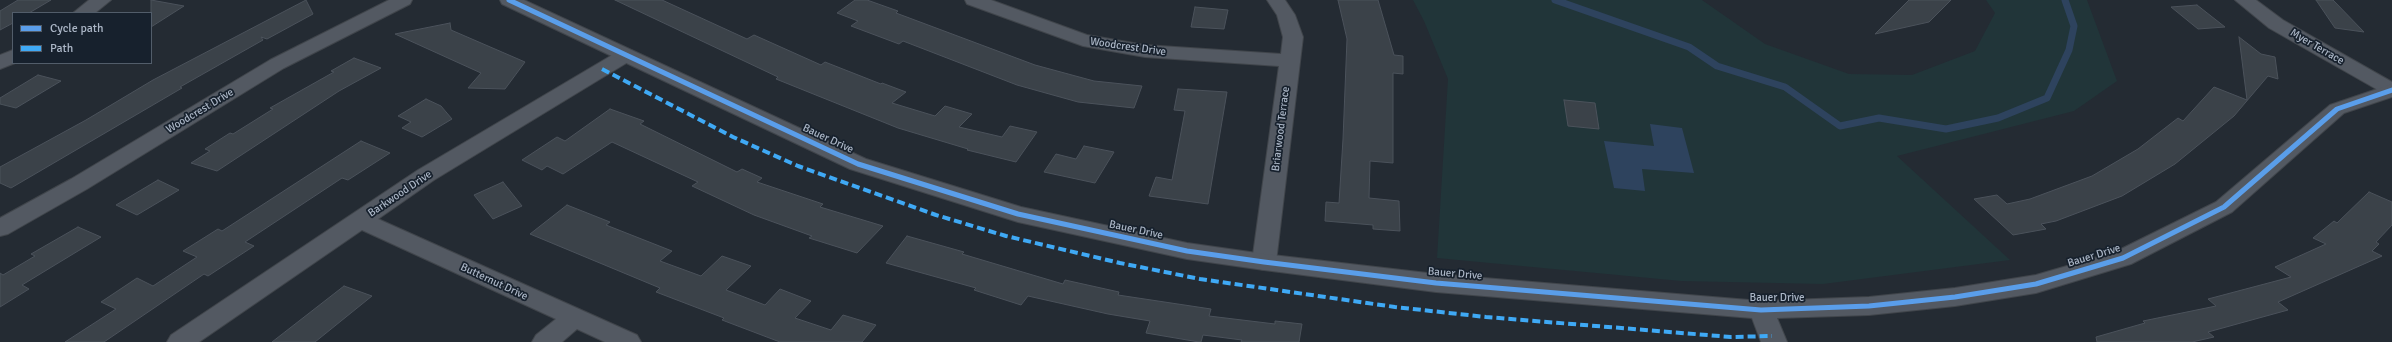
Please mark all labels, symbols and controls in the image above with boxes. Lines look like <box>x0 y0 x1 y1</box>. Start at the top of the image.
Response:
legend <box>12 12 152 64</box>
text: Cycle path <box>50 21 103 36</box>
street label: Myer Terrace <box>2288 26 2346 68</box>
street label: Woodcrest Drive <box>1089 35 1167 59</box>
text: Path <box>50 41 73 56</box>
street label: Woodcrest Drive <box>164 86 236 136</box>
street label: Briarwood Terrace <box>1269 86 1293 172</box>
street label: Bauer Drive <box>800 121 856 157</box>
street label: Barkwood Drive <box>366 168 434 220</box>
street label: Bauer Drive <box>1108 218 1164 242</box>
street label: Bauer Drive <box>2066 242 2122 270</box>
street label: Butternut Drive <box>458 261 530 303</box>
street label: Bauer Drive <box>1427 265 1483 283</box>
street label: Bauer Drive <box>1750 291 1804 305</box>

